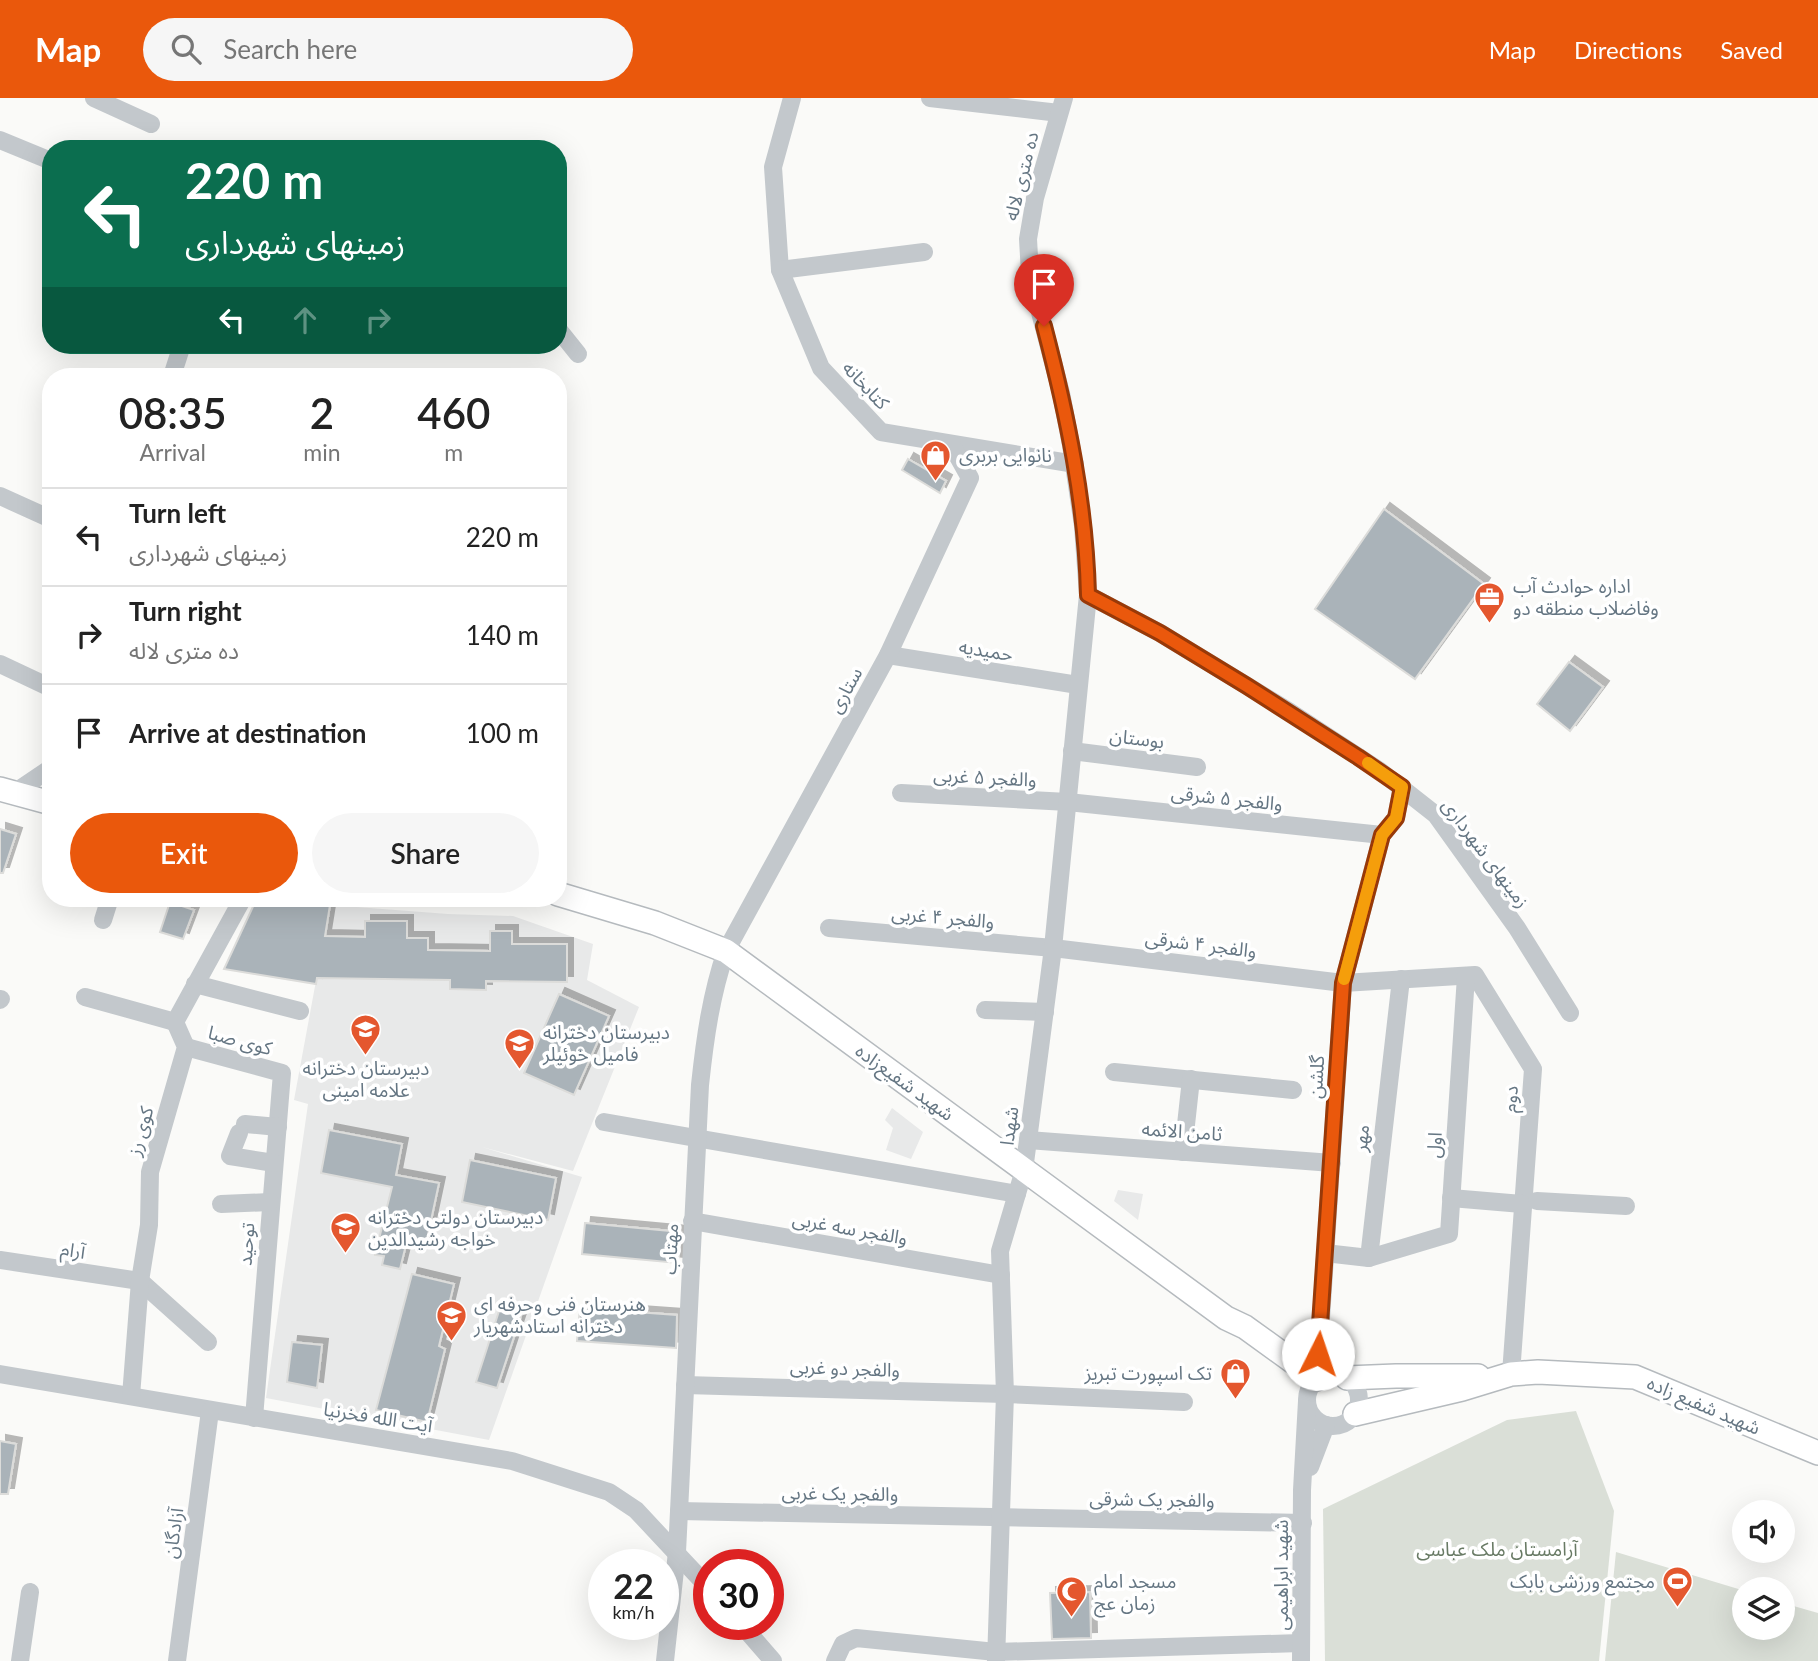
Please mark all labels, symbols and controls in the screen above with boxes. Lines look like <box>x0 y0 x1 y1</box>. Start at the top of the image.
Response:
search box <box>143 18 633 81</box>
text: Map <box>35 29 101 69</box>
icon: search <box>167 30 205 68</box>
text: Search here <box>223 33 357 65</box>
text: Map <box>1489 35 1536 64</box>
text: Directions <box>1574 35 1682 64</box>
text: Saved <box>1720 35 1783 64</box>
street label: ده متری لاله <box>998 129 1044 223</box>
text: 220 m <box>185 151 323 209</box>
icon: left <box>70 168 161 259</box>
text: زمینهای شهرداری <box>185 222 405 261</box>
pin <box>1014 254 1074 326</box>
icon: arrive <box>1025 265 1063 303</box>
icon: left <box>213 301 251 339</box>
icon: ahead <box>286 301 324 339</box>
icon: right <box>359 301 397 339</box>
street label: کتابخانه <box>838 356 895 414</box>
text: 08:35 <box>119 388 227 438</box>
text: 2 <box>310 388 334 438</box>
text: 460 <box>417 388 490 438</box>
text: Arrival <box>140 438 206 466</box>
text: min <box>303 438 341 466</box>
text: m <box>444 438 463 466</box>
shop icon: نانوایی بربری <box>919 438 953 482</box>
place label: نانوایی بربری <box>959 443 1052 467</box>
text: Turn left <box>129 497 226 529</box>
icon: left <box>70 518 108 556</box>
text: 220 m <box>466 521 539 553</box>
text: زمینهای شهرداری <box>129 538 287 566</box>
place label: اداره حوادث آب وفاضلاب منطقه دو <box>1513 574 1659 620</box>
office icon: اداره حوادث آب وفاضلاب منطقه دو <box>1473 580 1507 624</box>
text: Turn right <box>129 595 242 627</box>
icon: right <box>70 616 108 654</box>
text: 140 m <box>466 619 539 651</box>
street label: حمیدیه <box>957 634 1015 665</box>
text: ده متری لاله <box>129 636 239 664</box>
street label: ستاری <box>823 663 867 717</box>
icon: arrive <box>70 714 108 752</box>
text: Arrive at destination <box>129 717 366 749</box>
text: 100 m <box>466 717 539 749</box>
street label: بوستان <box>1108 723 1166 753</box>
street label: والفجر ۵ غربی <box>933 762 1037 792</box>
street label: والفجر ۵ شرقی <box>1170 780 1284 816</box>
street label: زمینهای شهرداری <box>1437 794 1535 912</box>
button: Exit <box>70 813 298 893</box>
button: Share <box>312 813 539 893</box>
street label: والفجر ۴ غربی <box>891 901 995 933</box>
street label: والفجر ۴ شرقی <box>1144 925 1258 963</box>
school or university icon: دبیرستان دخترانه علامه امینی <box>349 1012 383 1056</box>
street label: کوی صبا <box>205 1020 276 1060</box>
place label: دبیرستان دخترانه فامیل خوئیلر <box>542 1020 670 1066</box>
school or university icon: دبیرستان دخترانه فامیل خوئیلر <box>503 1026 537 1070</box>
street label: شهید شفیع‌زاده <box>849 1038 959 1128</box>
street label: گلشن <box>1303 1053 1329 1099</box>
place label: دبیرستان دخترانه علامه امینی <box>303 1056 429 1102</box>
street label: دوم <box>1497 1085 1526 1114</box>
street label: کوی رز <box>121 1103 159 1159</box>
street label: شهدا <box>994 1105 1023 1147</box>
street label: ثامن الائمه <box>1141 1116 1223 1146</box>
street label: مهر <box>1348 1123 1374 1154</box>
street label: اول <box>1421 1131 1447 1159</box>
place label: دبیرستان دولتی دخترانه خواجه رشیدالدین <box>368 1205 543 1251</box>
street label: والفجر سه غربی <box>791 1206 909 1250</box>
school or university icon: دبیرستان دولتی دخترانه خواجه رشیدالدین <box>328 1211 362 1255</box>
street label: توحید <box>233 1222 259 1266</box>
street label: مهتاب <box>657 1223 683 1275</box>
street label: آرام <box>58 1236 88 1267</box>
place label: هنرستان فنی وحرفه ای دخترانه استادشهریار <box>473 1292 646 1338</box>
school or university icon: هنرستان فنی وحرفه ای دخترانه استادشهریار <box>434 1298 468 1342</box>
position arrow <box>1281 1317 1355 1391</box>
street label: والفجر دو غربی <box>790 1354 900 1382</box>
shop icon: تک اسپورت تبریز <box>1218 1356 1252 1400</box>
place label: تک اسپورت تبریز <box>1083 1361 1212 1386</box>
street label: شهید شفیع زاده <box>1643 1370 1764 1442</box>
street label: آیت الله فخرنیا <box>322 1397 436 1438</box>
street label: والفجر یک غربی <box>782 1480 898 1506</box>
street label: والفجر یک شرقی <box>1089 1486 1215 1512</box>
map controls <box>1732 1500 1795 1640</box>
button: sound <box>1732 1500 1795 1563</box>
street label: آزادگان <box>158 1505 189 1560</box>
street label: شهید ابراهیمی <box>1269 1520 1293 1630</box>
park label: آرامستان ملک عباسی <box>1416 1537 1579 1561</box>
speed limit sign: 30 <box>693 1549 784 1640</box>
text: 22 <box>613 1564 654 1606</box>
sports icon: مجتمع ورزشی بابک <box>1661 1564 1695 1608</box>
place label: مسجد امام زمان عج <box>1094 1569 1176 1618</box>
place label: مجتمع ورزشی بابک <box>1510 1569 1655 1596</box>
mosque icon: مسجد امام زمان عج <box>1054 1575 1088 1619</box>
button: layers <box>1732 1577 1795 1640</box>
text: km/h <box>612 1601 655 1623</box>

